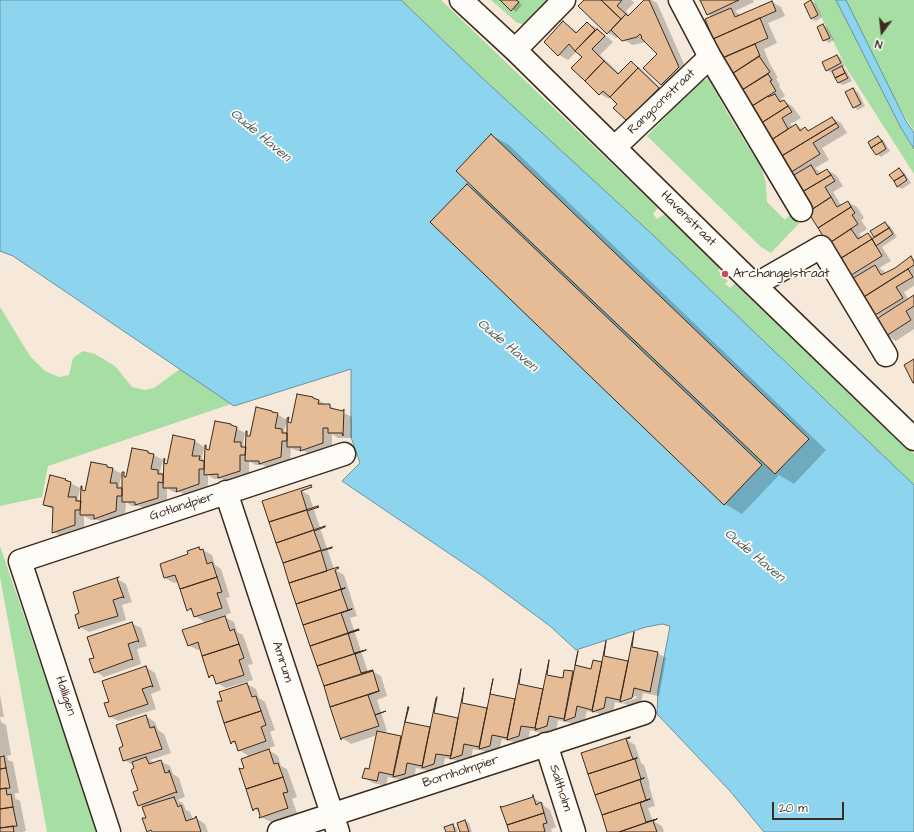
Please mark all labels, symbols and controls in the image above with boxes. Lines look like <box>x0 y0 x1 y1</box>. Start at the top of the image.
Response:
north arrow <box>862 12 902 52</box>
text: N <box>873 36 884 52</box>
street label: Rangoonstraat <box>625 66 699 138</box>
water label: Oude Haven <box>226 106 294 166</box>
street label: Havenstraat <box>657 188 719 250</box>
place label: Archangelstraat <box>733 266 829 282</box>
marker: Archangelstraat <box>720 269 730 279</box>
water label: Oude Haven <box>473 316 541 376</box>
street label: Gotlandpier <box>148 489 216 525</box>
water label: Oude Haven <box>720 526 788 586</box>
street label: Amrum <box>268 639 296 685</box>
street label: Halligen <box>51 674 79 718</box>
street label: Bornholmpier <box>421 752 501 792</box>
street label: Saltholm <box>545 763 575 813</box>
scale bar <box>774 794 846 820</box>
text: 20 m <box>779 800 808 817</box>

